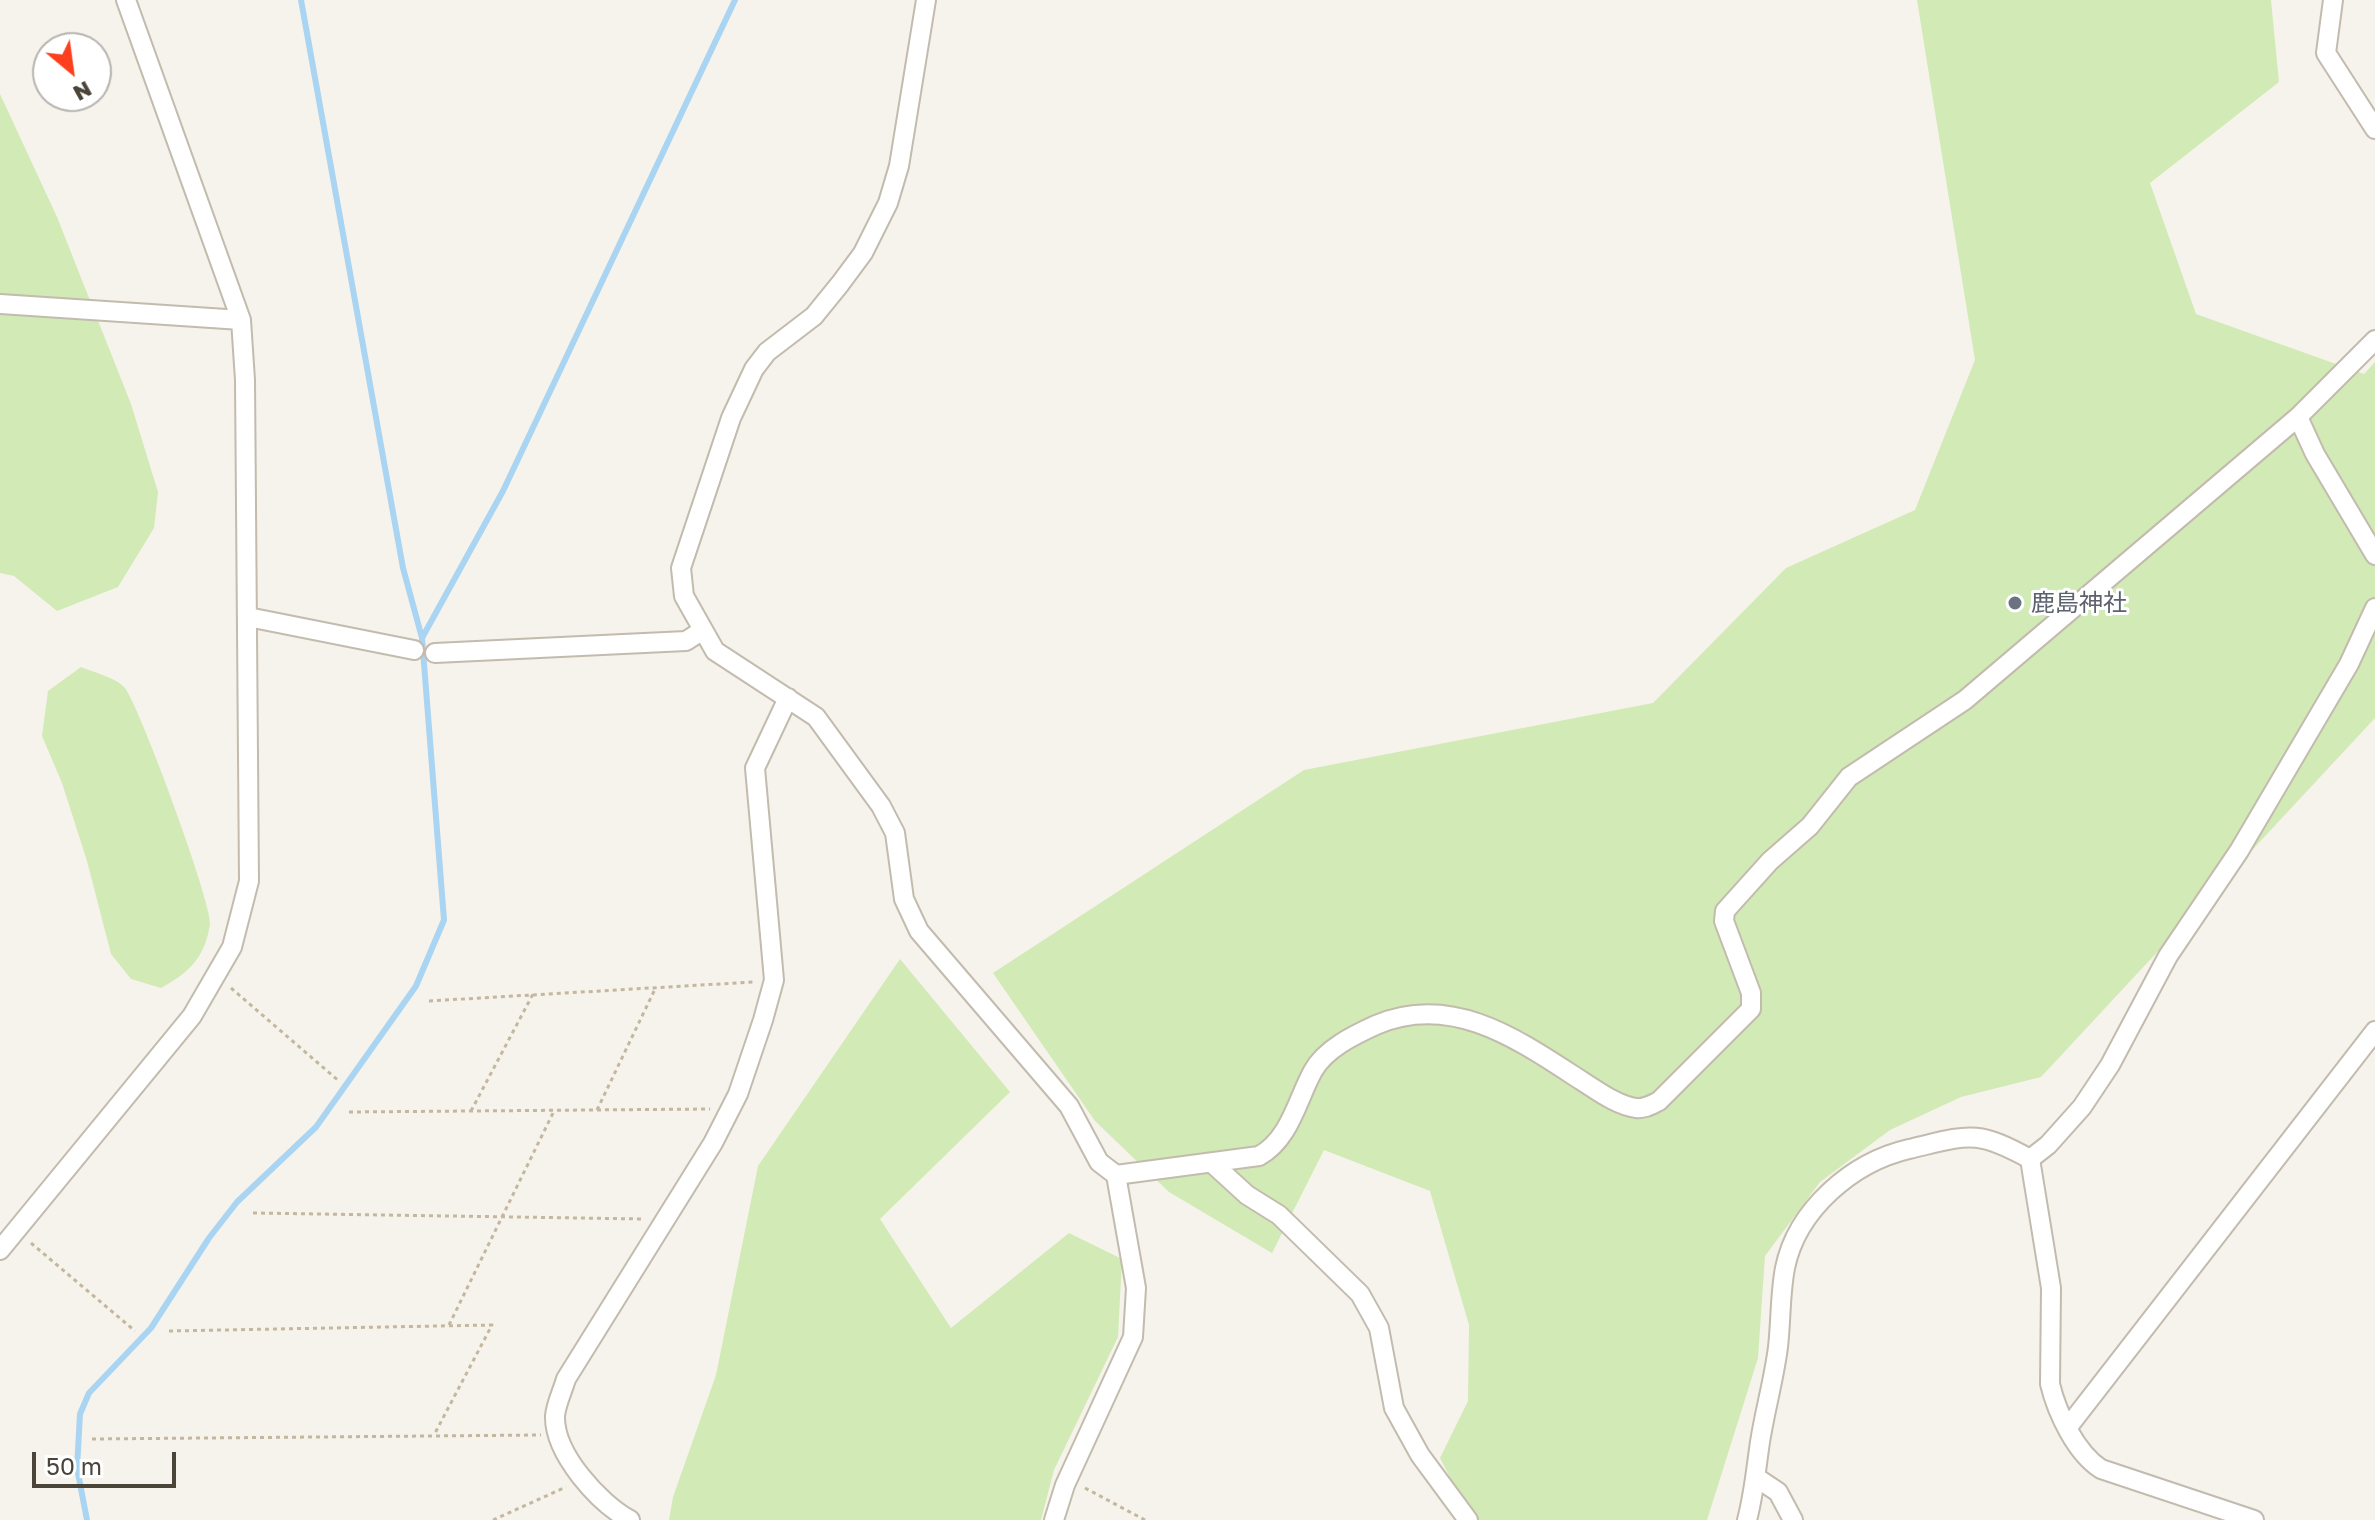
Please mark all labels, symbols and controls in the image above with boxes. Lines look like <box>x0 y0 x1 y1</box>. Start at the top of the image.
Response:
north arrow <box>32 32 112 112</box>
text: N <box>69 76 97 108</box>
place label: 鹿島神社 <box>2031 589 2127 617</box>
marker: 鹿島神社 <box>2006 594 2024 612</box>
scale bar <box>36 1436 180 1486</box>
text: 50 m <box>46 1451 102 1480</box>

